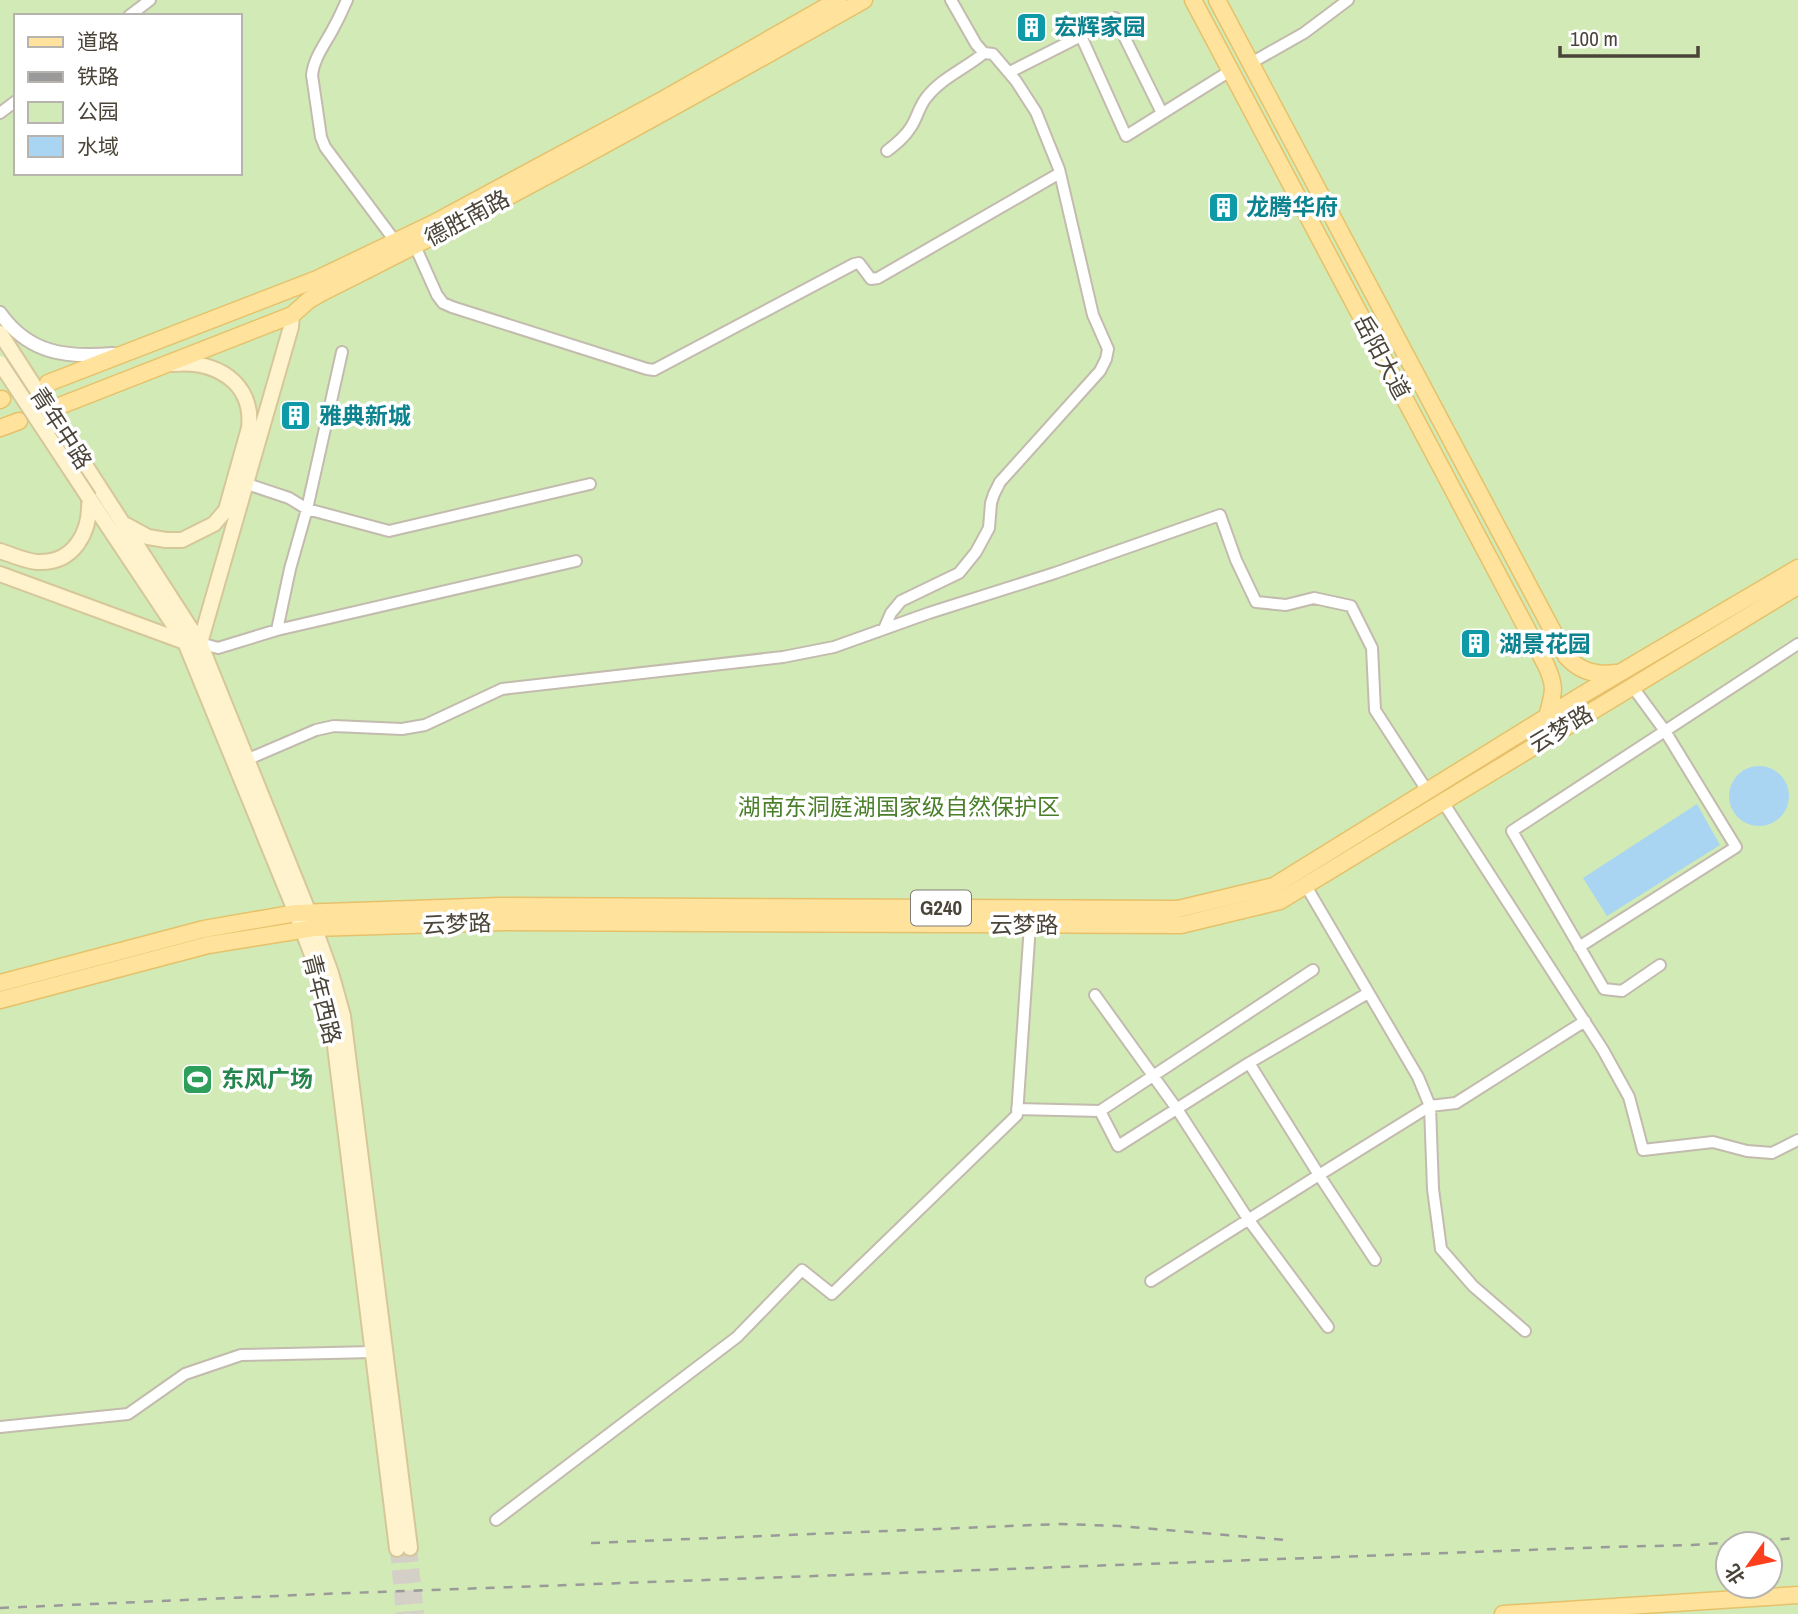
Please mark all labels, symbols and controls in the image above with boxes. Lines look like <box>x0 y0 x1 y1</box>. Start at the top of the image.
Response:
building icon: 宏辉家园 <box>1014 10 1048 44</box>
place label: 宏辉家园 <box>1054 11 1146 42</box>
legend <box>14 14 242 175</box>
scale bar <box>1560 14 1698 58</box>
text: 100 m <box>1570 24 1618 53</box>
text: 道路 <box>77 27 119 56</box>
text: 铁路 <box>77 62 119 91</box>
text: 公园 <box>77 97 119 126</box>
text: 水域 <box>77 132 119 161</box>
street label: 德胜南路 <box>419 182 515 253</box>
building icon: 龙腾华府 <box>1206 190 1240 224</box>
place label: 龙腾华府 <box>1246 191 1338 222</box>
street label: 岳阳大道 <box>1347 309 1418 405</box>
street label: 青年中路 <box>23 381 99 475</box>
building icon: 雅典新城 <box>279 399 313 433</box>
place label: 雅典新城 <box>319 400 411 431</box>
building icon: 湖景花园 <box>1459 627 1493 661</box>
place label: 湖景花园 <box>1499 628 1591 659</box>
street label: 云梦路 <box>1523 698 1598 760</box>
park label: 湖南东洞庭湖国家级自然保护区 <box>738 791 1060 822</box>
road number: G240 <box>911 890 971 926</box>
street label: 云梦路 <box>422 907 492 940</box>
street label: 云梦路 <box>990 909 1059 940</box>
street label: 青年西路 <box>296 950 349 1047</box>
sports icon: 东风广场 <box>181 1062 215 1096</box>
place label: 东风广场 <box>221 1063 313 1094</box>
north arrow <box>1714 1530 1784 1600</box>
text: 北 <box>1719 1559 1751 1589</box>

